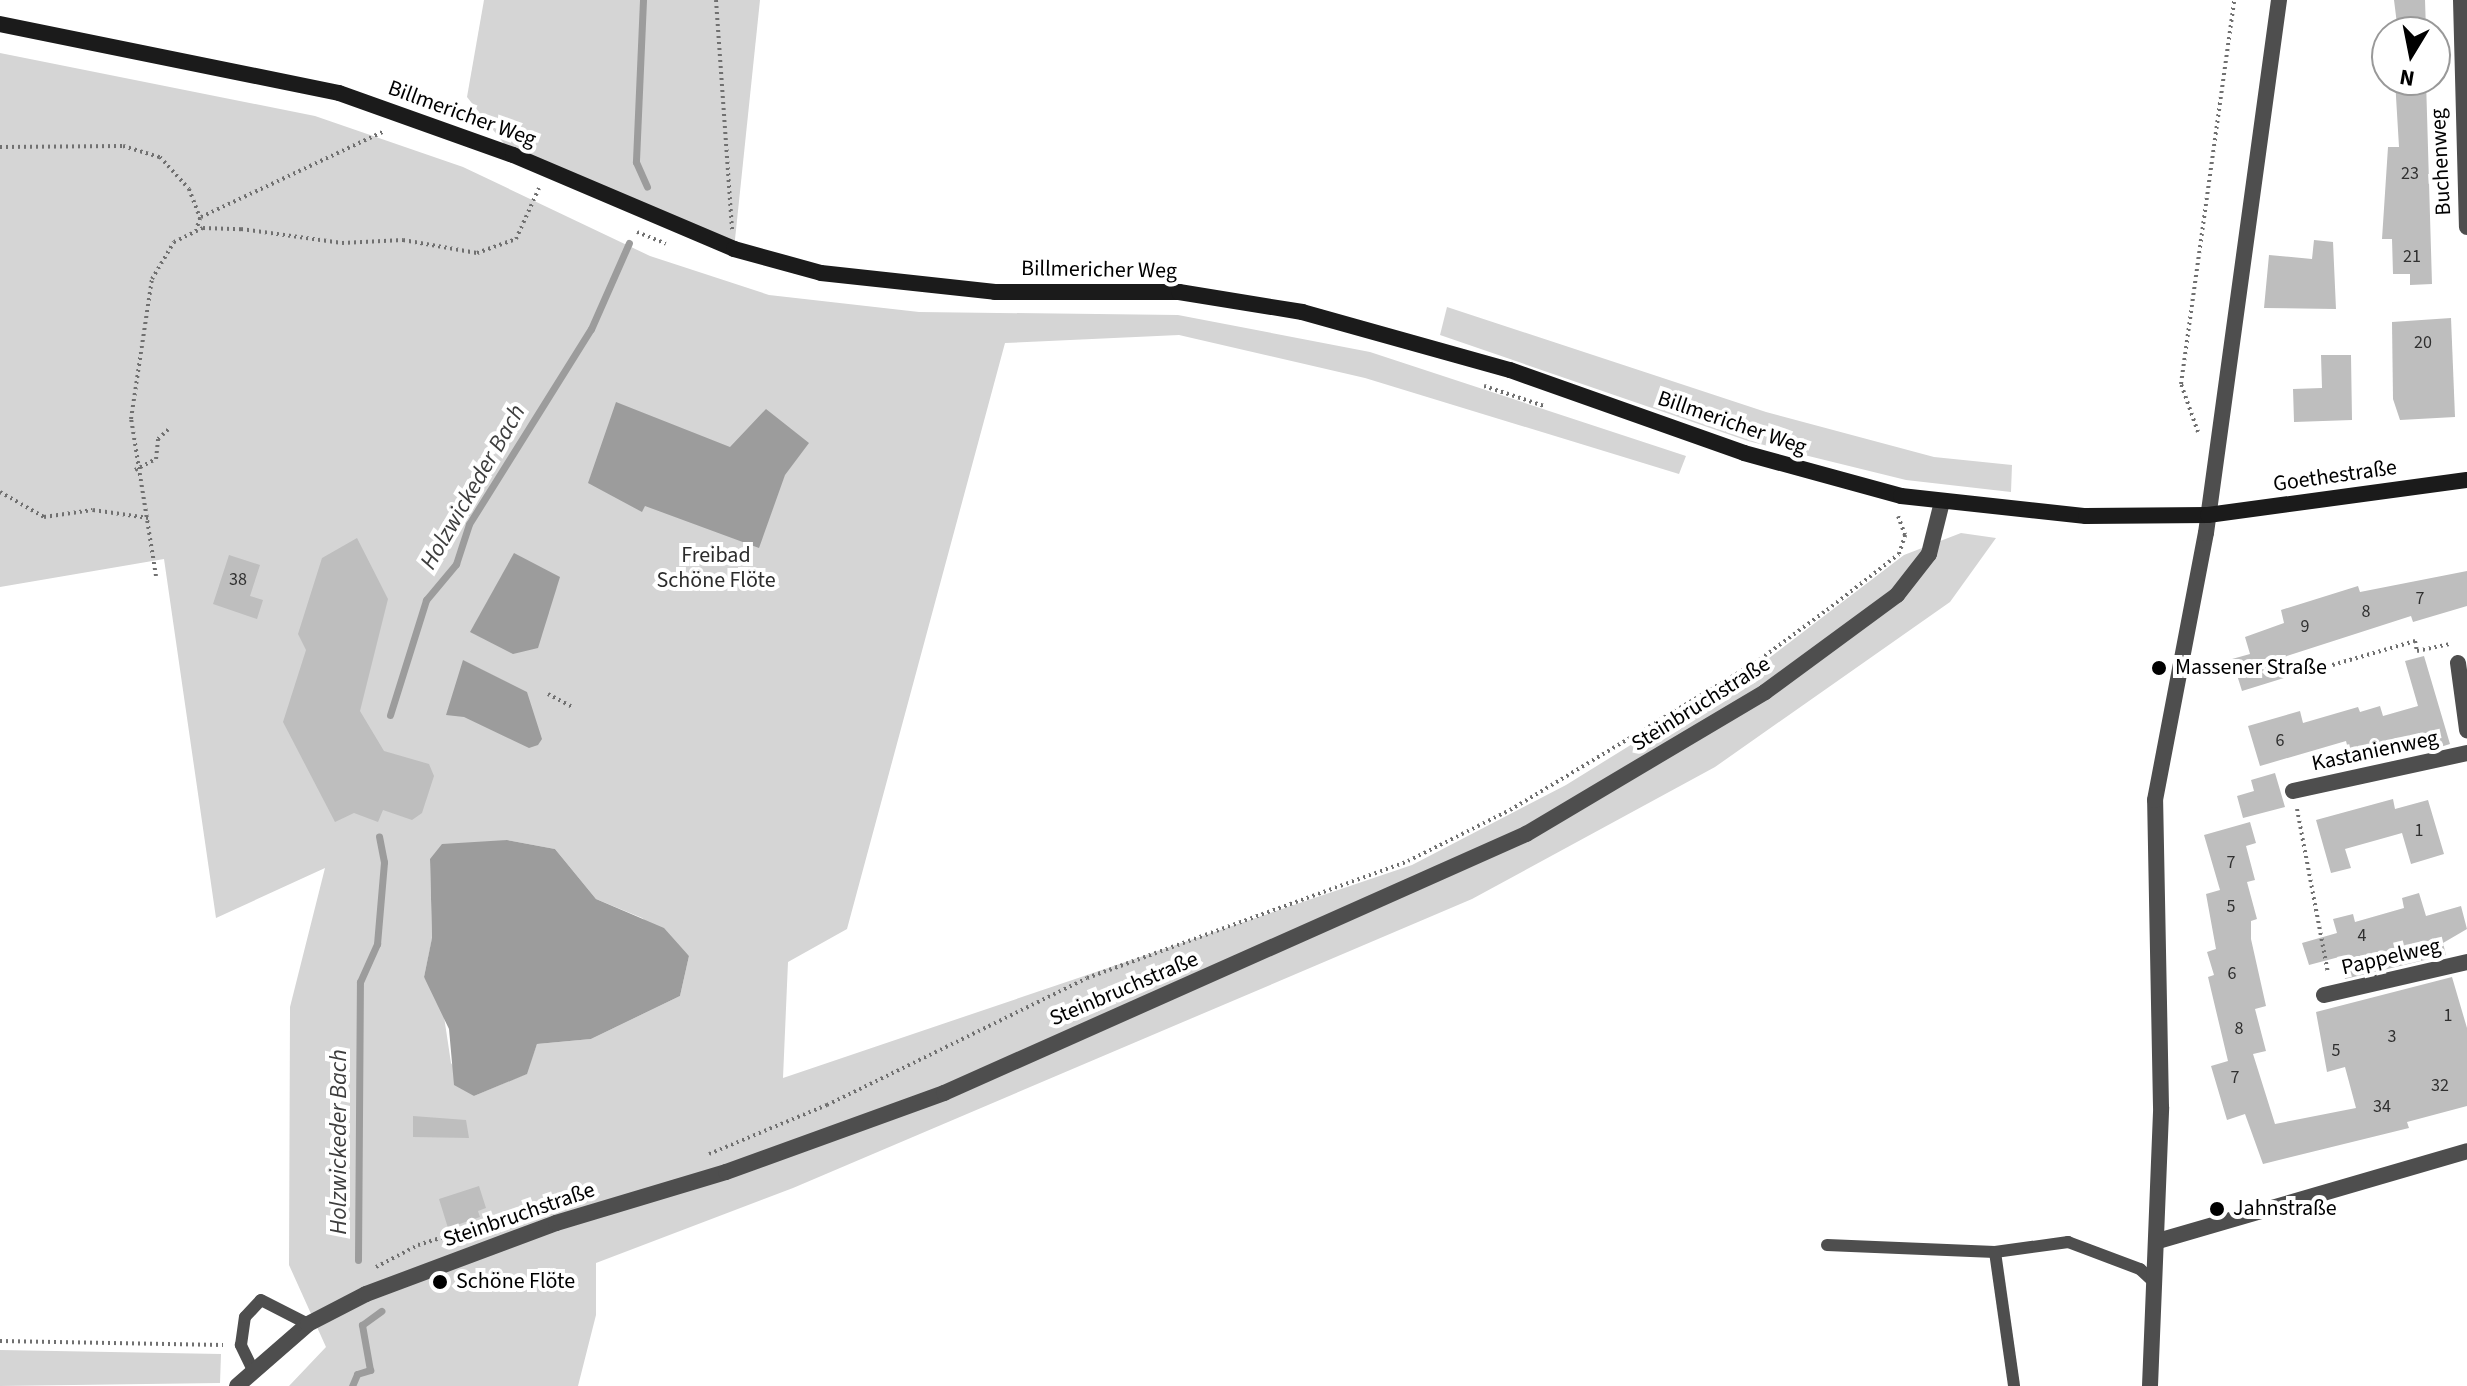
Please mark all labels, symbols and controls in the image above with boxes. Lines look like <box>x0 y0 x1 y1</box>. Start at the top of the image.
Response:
north arrow <box>2371 16 2451 96</box>
text: N <box>2397 61 2417 95</box>
street label: Billmericher Weg <box>384 75 540 153</box>
street label: Buchenweg <box>2425 108 2457 216</box>
house number: 23 <box>2401 163 2419 185</box>
house number: 21 <box>2403 246 2421 268</box>
street label: Billmericher Weg <box>1021 255 1177 285</box>
house number: 20 <box>2414 332 2432 354</box>
street label: Billmericher Weg <box>1654 385 1810 461</box>
water label: Holzwickeder Bach <box>414 399 532 575</box>
street label: Goethestraße <box>2272 454 2398 498</box>
park label: Freibad Schöne Flöte <box>656 542 776 594</box>
house number: 38 <box>229 569 247 591</box>
house number: 7 <box>2416 588 2424 610</box>
house number: 8 <box>2362 601 2370 623</box>
house number: 9 <box>2301 616 2309 638</box>
street label: Steinbruchstraße <box>1627 651 1775 757</box>
place label: Massener Straße <box>2175 655 2327 681</box>
marker: Massener Straße <box>2150 659 2168 677</box>
street label: Kastanienweg <box>2309 725 2441 777</box>
house number: 6 <box>2276 730 2284 752</box>
house number: 1 <box>2415 820 2423 842</box>
house number: 7 <box>2227 852 2235 874</box>
house number: 5 <box>2227 896 2235 918</box>
house number: 4 <box>2358 925 2366 947</box>
street label: Pappelweg <box>2339 933 2443 981</box>
street label: Steinbruchstraße <box>1046 946 1202 1032</box>
house number: 6 <box>2228 963 2236 985</box>
house number: 1 <box>2444 1005 2452 1027</box>
house number: 8 <box>2235 1018 2243 1040</box>
house number: 3 <box>2388 1026 2396 1048</box>
house number: 5 <box>2332 1040 2340 1062</box>
water label: Holzwickeder Bach <box>325 1049 353 1235</box>
house number: 7 <box>2231 1067 2239 1089</box>
house number: 32 <box>2431 1075 2449 1097</box>
house number: 34 <box>2373 1096 2391 1118</box>
street label: Steinbruchstraße <box>440 1177 598 1253</box>
place label: Jahnstraße <box>2233 1196 2337 1222</box>
marker: Jahnstraße <box>2208 1200 2226 1218</box>
place label: Schöne Flöte <box>456 1269 575 1295</box>
marker: Schöne Flöte <box>431 1273 449 1291</box>

